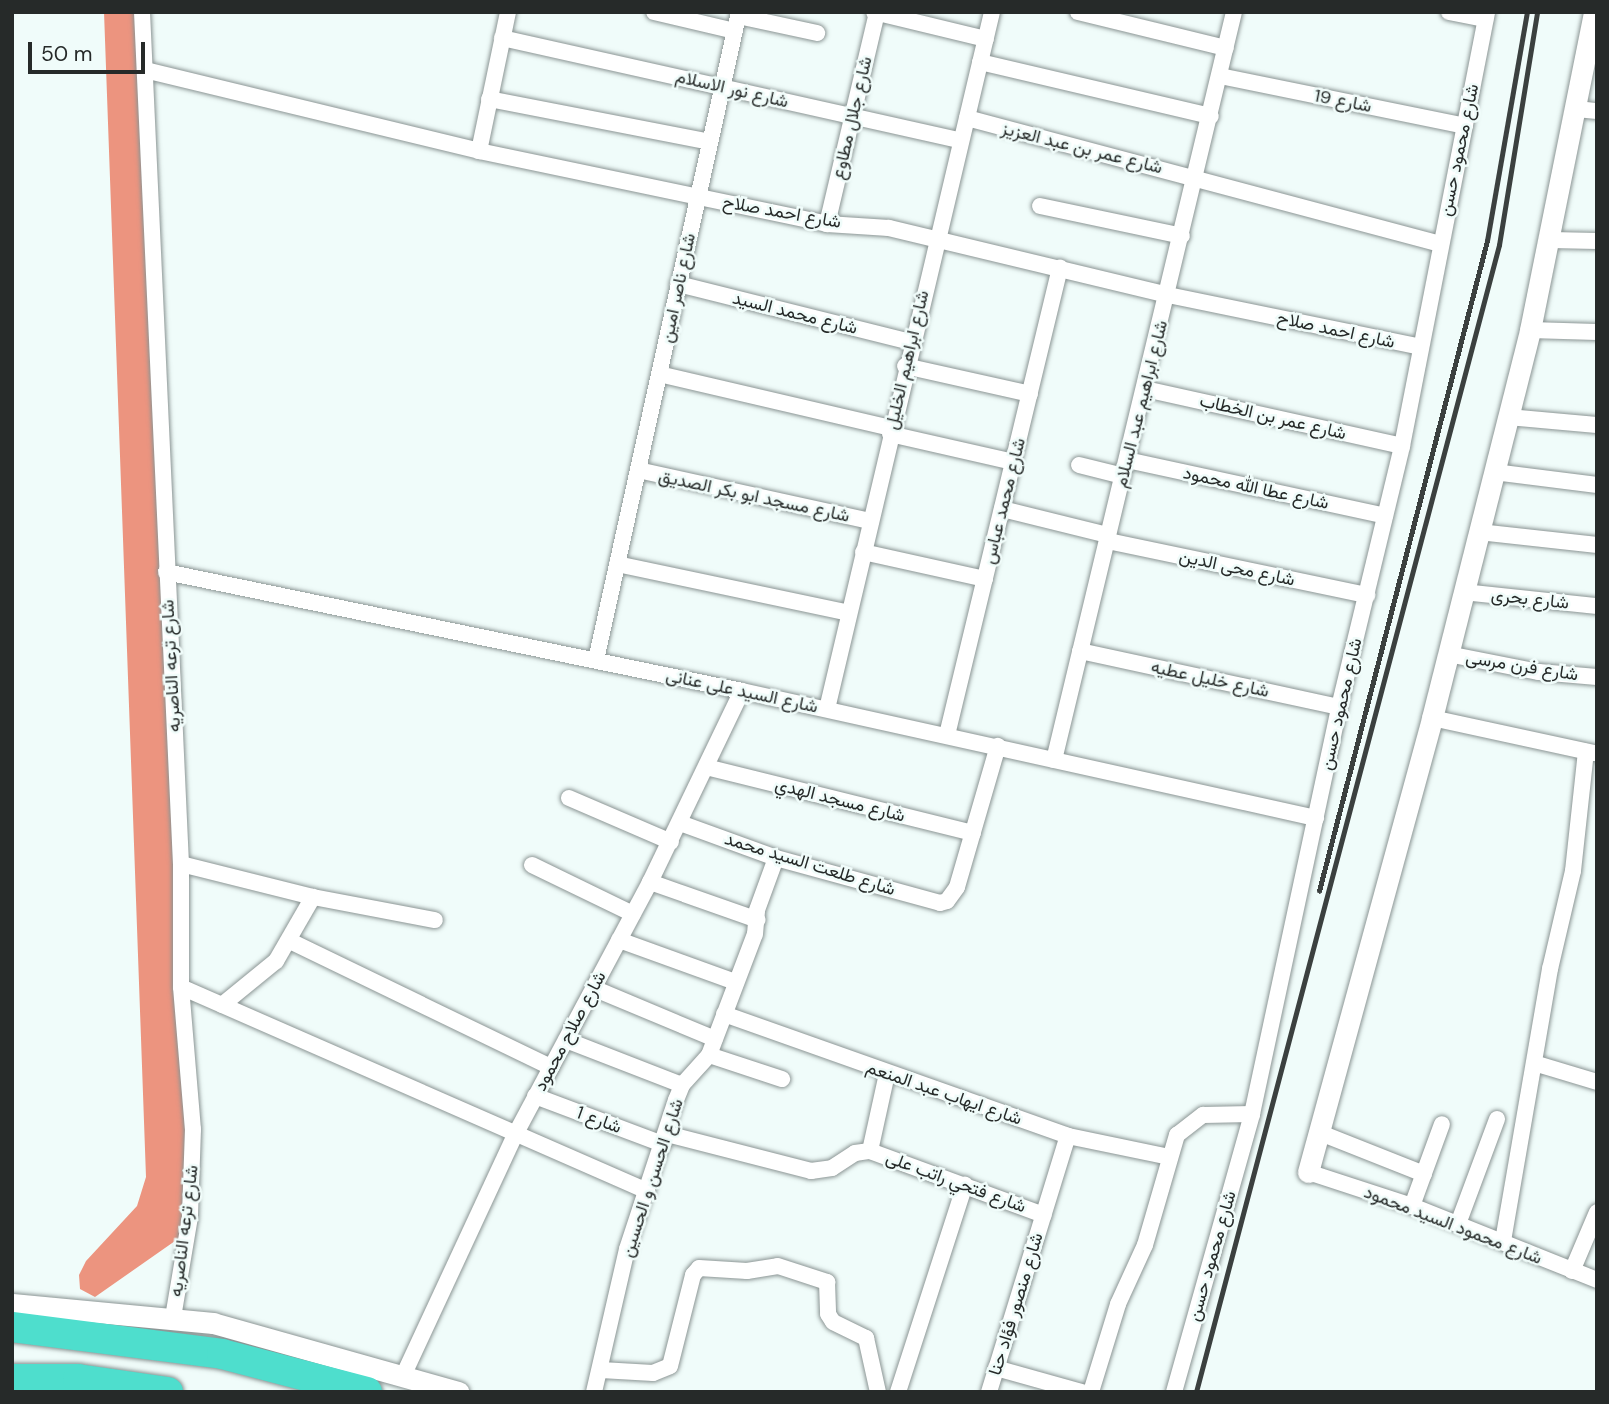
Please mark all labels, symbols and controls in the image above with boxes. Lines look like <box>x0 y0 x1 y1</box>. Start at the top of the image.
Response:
scale bar <box>32 28 149 72</box>
text: 50 m <box>41 40 92 68</box>
street label: شارع جلال مطاوع <box>827 54 877 182</box>
street label: شارع نور الاسلام <box>673 66 791 112</box>
street label: شارع محمود حسن <box>1434 82 1484 218</box>
street label: شارع 19 <box>1313 85 1373 117</box>
street label: شارع عمر بن عبد العزيز <box>999 118 1165 178</box>
street label: شارع احمد صلاح <box>721 191 843 233</box>
street label: شارع ناصر امين <box>656 231 700 345</box>
street label: شارع محمد السيد <box>730 287 860 339</box>
street label: شارع ابراهيم الخليل <box>880 288 934 432</box>
street label: شارع احمد صلاح <box>1275 307 1397 353</box>
street label: شارع ابراهيم عبد السلام <box>1110 318 1172 490</box>
street label: شارع عمر بن الخطاب <box>1198 390 1348 444</box>
street label: شارع محمد عباس <box>978 436 1030 566</box>
street label: شارع عطا الله محمود <box>1181 462 1331 514</box>
street label: شارع مسجد ابو بكر الصديق <box>656 465 852 527</box>
street label: شارع محى الدين <box>1177 545 1297 591</box>
street label: شارع بحرى <box>1490 584 1570 614</box>
street label: شارع ترعه الناصريه <box>157 599 185 733</box>
street label: شارع محمود حسن <box>1315 636 1367 772</box>
street label: شارع فرن مرسى <box>1464 646 1580 686</box>
street label: شارع خليل عطيه <box>1149 656 1271 702</box>
street label: شارع السيد على عنانى <box>664 664 820 718</box>
street label: شارع مسجد الهدي <box>773 773 907 827</box>
street label: شارع طلعت السيد محمد <box>722 828 898 900</box>
street label: شارع صلاح محمود <box>529 967 611 1095</box>
street label: شارع ايهاب عبد المنعم <box>863 1056 1025 1130</box>
street label: شارع الحسن و الحسين <box>616 1096 688 1260</box>
street label: شارع 1 <box>573 1102 625 1138</box>
street label: شارع فتحي راتب على <box>883 1147 1029 1217</box>
street label: شارع ترعه الناصريه <box>165 1164 203 1298</box>
street label: شارع محمود السيد محمود <box>1361 1181 1545 1269</box>
street label: شارع محمود حسن <box>1183 1188 1241 1324</box>
street label: شارع منصور فؤاد حنا <box>984 1230 1048 1378</box>

